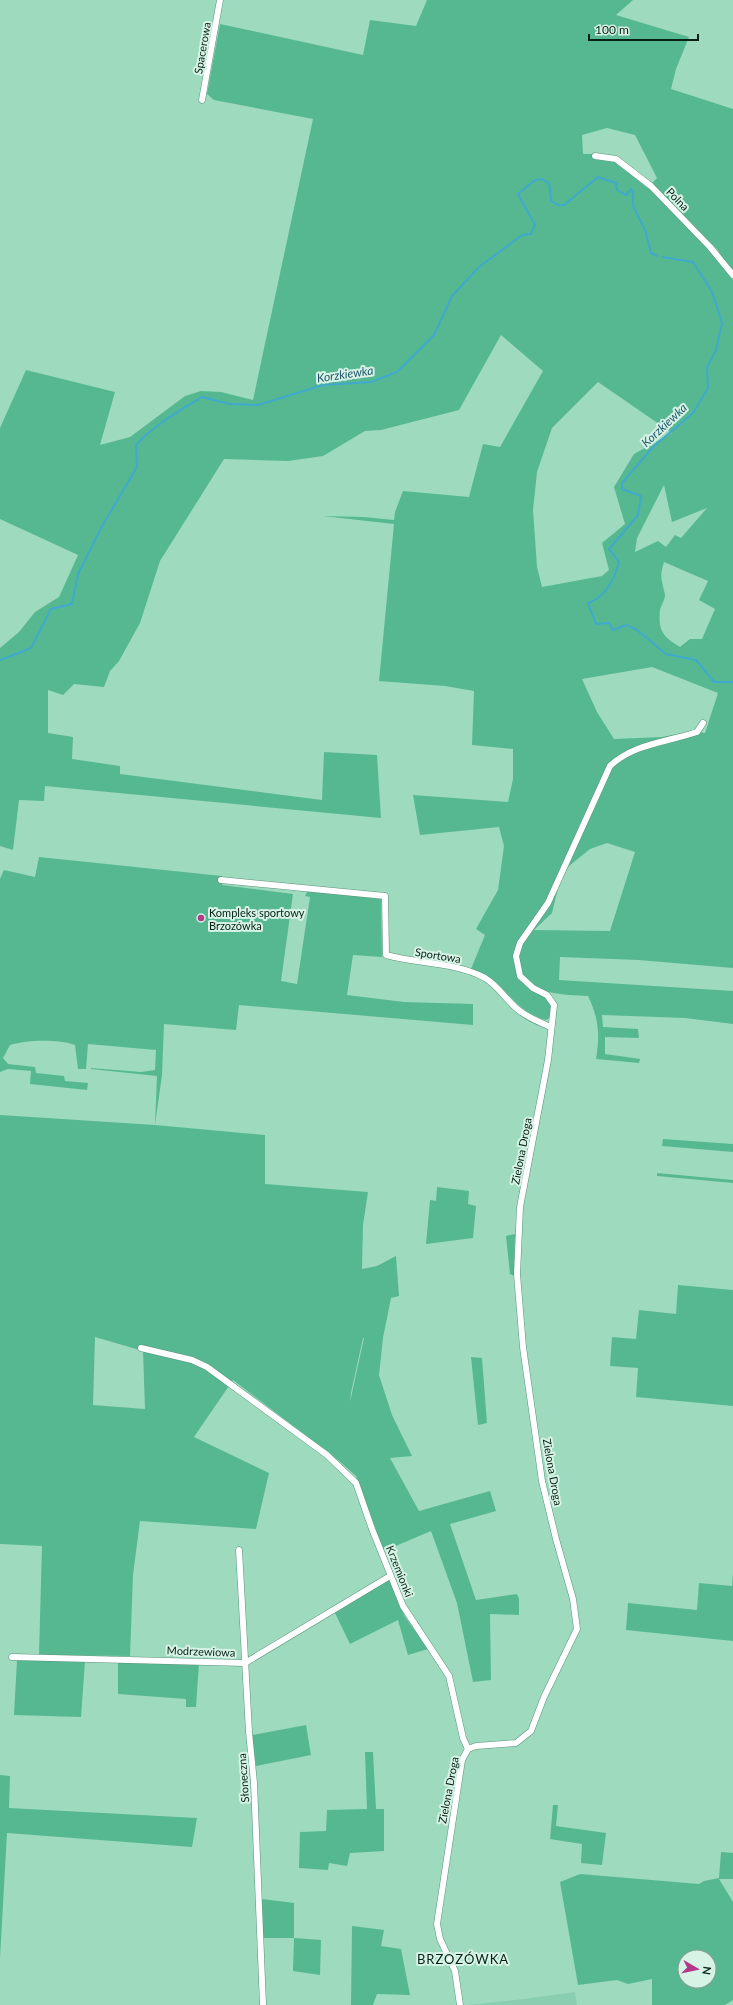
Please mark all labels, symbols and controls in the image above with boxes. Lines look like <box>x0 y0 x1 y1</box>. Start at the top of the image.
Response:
scale bar <box>589 16 698 42</box>
street label: Spacerowa <box>191 21 213 75</box>
text: 100 m <box>595 22 629 37</box>
street label: Polna <box>664 185 692 213</box>
water label: Korzkiewka <box>316 363 374 385</box>
water label: Korzkiewka <box>638 400 690 450</box>
place label: Kompleks sportowy Brzozówka <box>209 906 305 932</box>
marker: Kompleks sportowy Brzozówka <box>196 913 206 923</box>
street label: Sportowa <box>414 945 462 965</box>
street label: Zielona Droga <box>508 1117 534 1185</box>
street label: Zielona Droga <box>541 1438 565 1506</box>
street label: Krzemionki <box>384 1543 416 1599</box>
street label: Modrzewiowa <box>167 1643 235 1659</box>
street label: Słoneczna <box>235 1753 251 1803</box>
street label: Zielona Droga <box>435 1756 461 1824</box>
north arrow <box>677 1949 717 1989</box>
district label: BRZOZÓWKA <box>417 1951 509 1967</box>
text: N <box>700 1965 714 1976</box>

